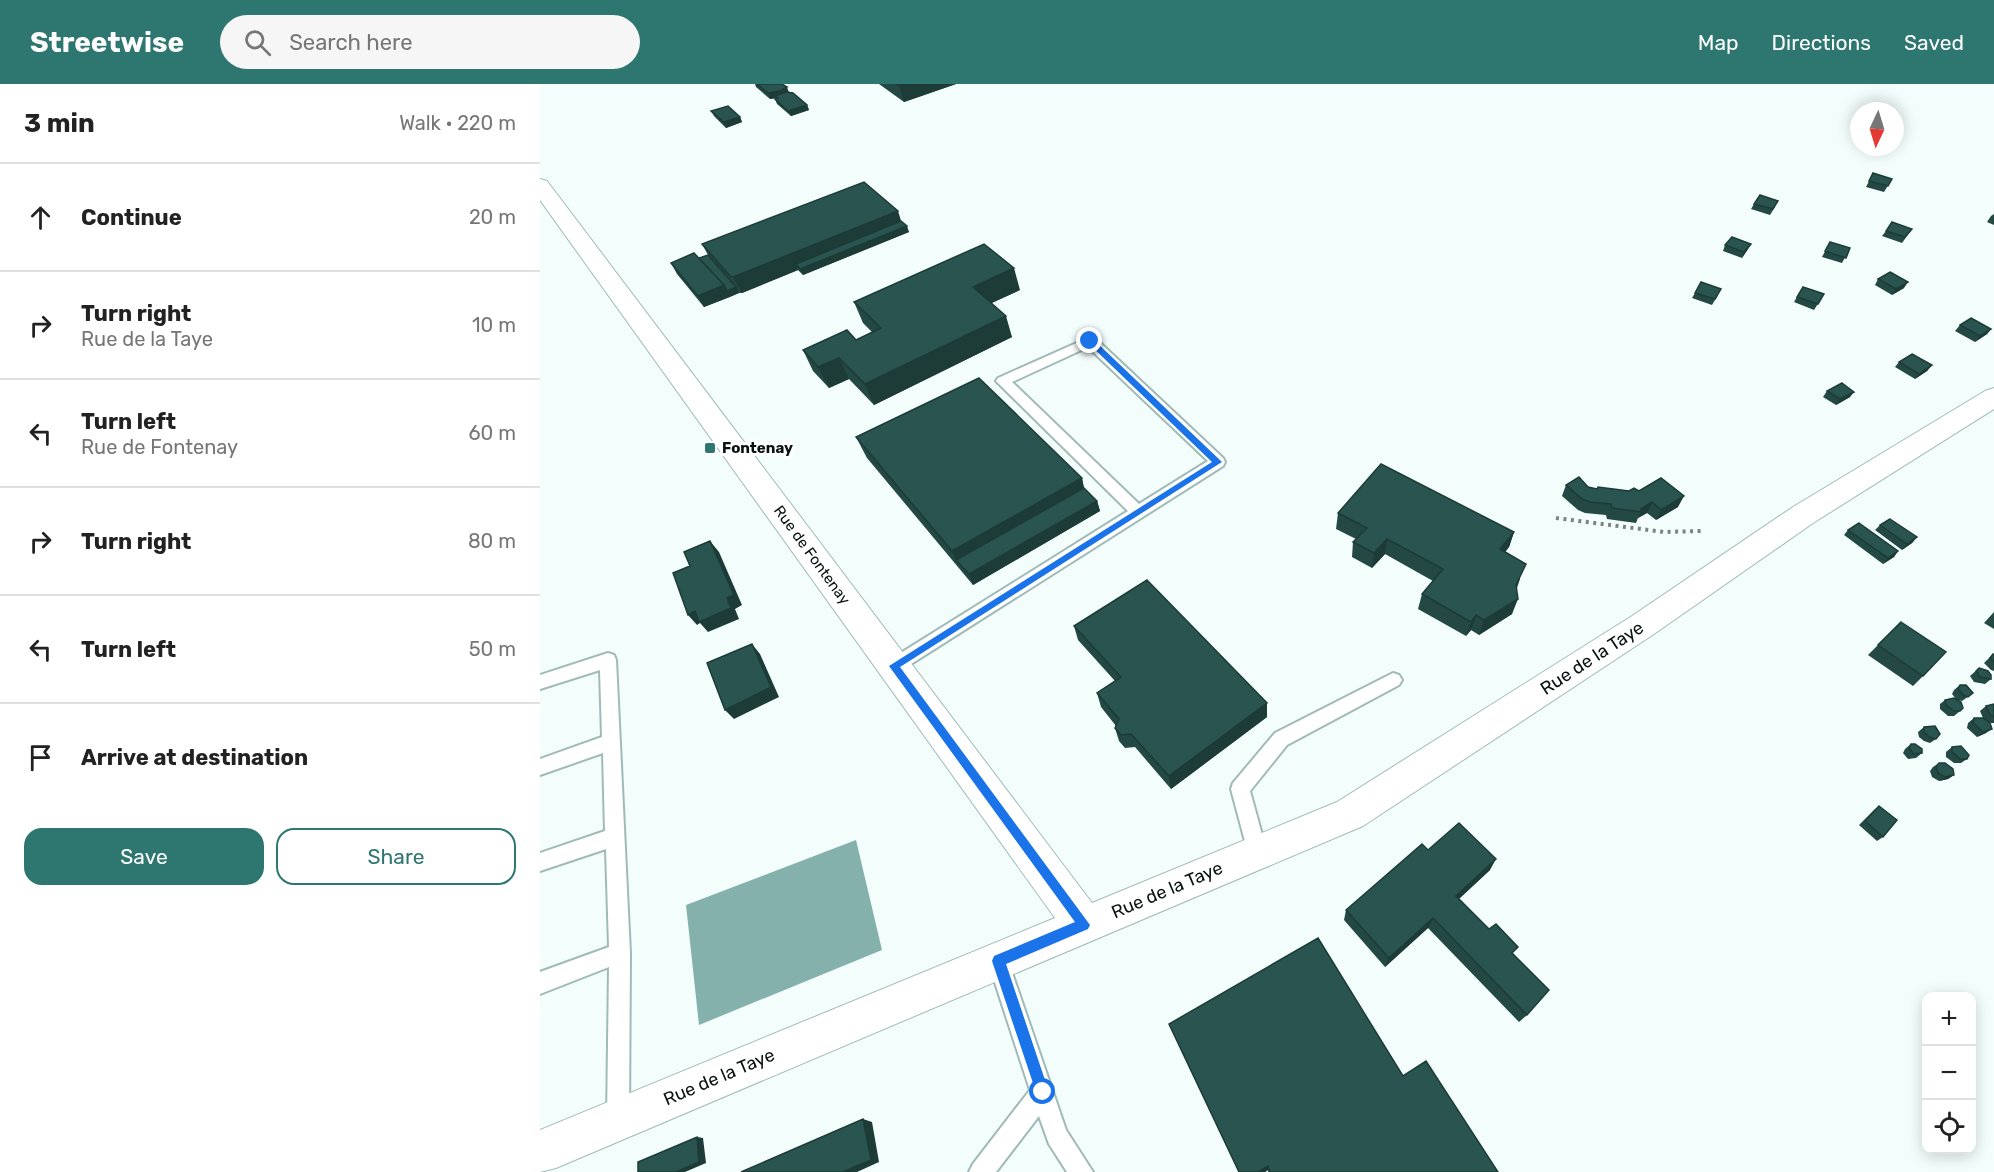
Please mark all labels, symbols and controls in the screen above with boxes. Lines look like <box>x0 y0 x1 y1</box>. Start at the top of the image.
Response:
search box <box>220 15 640 69</box>
text: Streetwise <box>30 26 184 59</box>
icon: search <box>241 26 274 59</box>
text: Search here <box>289 29 413 56</box>
text: Map <box>1698 30 1739 55</box>
text: Directions <box>1772 30 1871 55</box>
text: Saved <box>1904 30 1964 55</box>
north arrow <box>1850 102 1904 156</box>
text: 3 min <box>24 108 95 139</box>
text: Walk · 220 m <box>399 111 516 135</box>
icon: ahead <box>24 201 57 234</box>
text: Continue <box>81 204 182 231</box>
text: 20 m <box>469 205 516 229</box>
text: Turn right <box>81 300 191 327</box>
icon: right <box>24 309 57 342</box>
text: 10 m <box>472 313 516 337</box>
text: Rue de la Taye <box>81 327 213 351</box>
route end <box>1076 327 1102 353</box>
text: Turn left <box>81 408 176 435</box>
icon: left <box>24 417 57 450</box>
text: 60 m <box>469 421 516 445</box>
text: Rue de Fontenay <box>81 435 238 459</box>
place label: Fontenay <box>722 439 793 457</box>
marker: Fontenay <box>703 441 717 455</box>
street label: Rue de Fontenay <box>770 502 854 608</box>
icon: right <box>24 525 57 558</box>
text: Turn right <box>81 528 191 555</box>
text: 80 m <box>468 529 516 553</box>
street label: Rue de la Taye <box>1536 616 1648 700</box>
icon: left <box>24 633 57 666</box>
text: Turn left <box>81 636 176 663</box>
text: 50 m <box>469 637 516 661</box>
icon: arrive <box>24 741 57 774</box>
text: Arrive at destination <box>81 744 308 771</box>
button: Save <box>24 828 264 885</box>
button: Share <box>276 828 516 885</box>
street label: Rue de la Taye <box>1108 857 1226 923</box>
map controls <box>1922 992 1976 1154</box>
button: + <box>1922 992 1976 1046</box>
street label: Rue de la Taye <box>660 1044 778 1110</box>
button: − <box>1922 1046 1976 1100</box>
route start <box>1029 1078 1055 1104</box>
button: locate <box>1922 1100 1976 1154</box>

